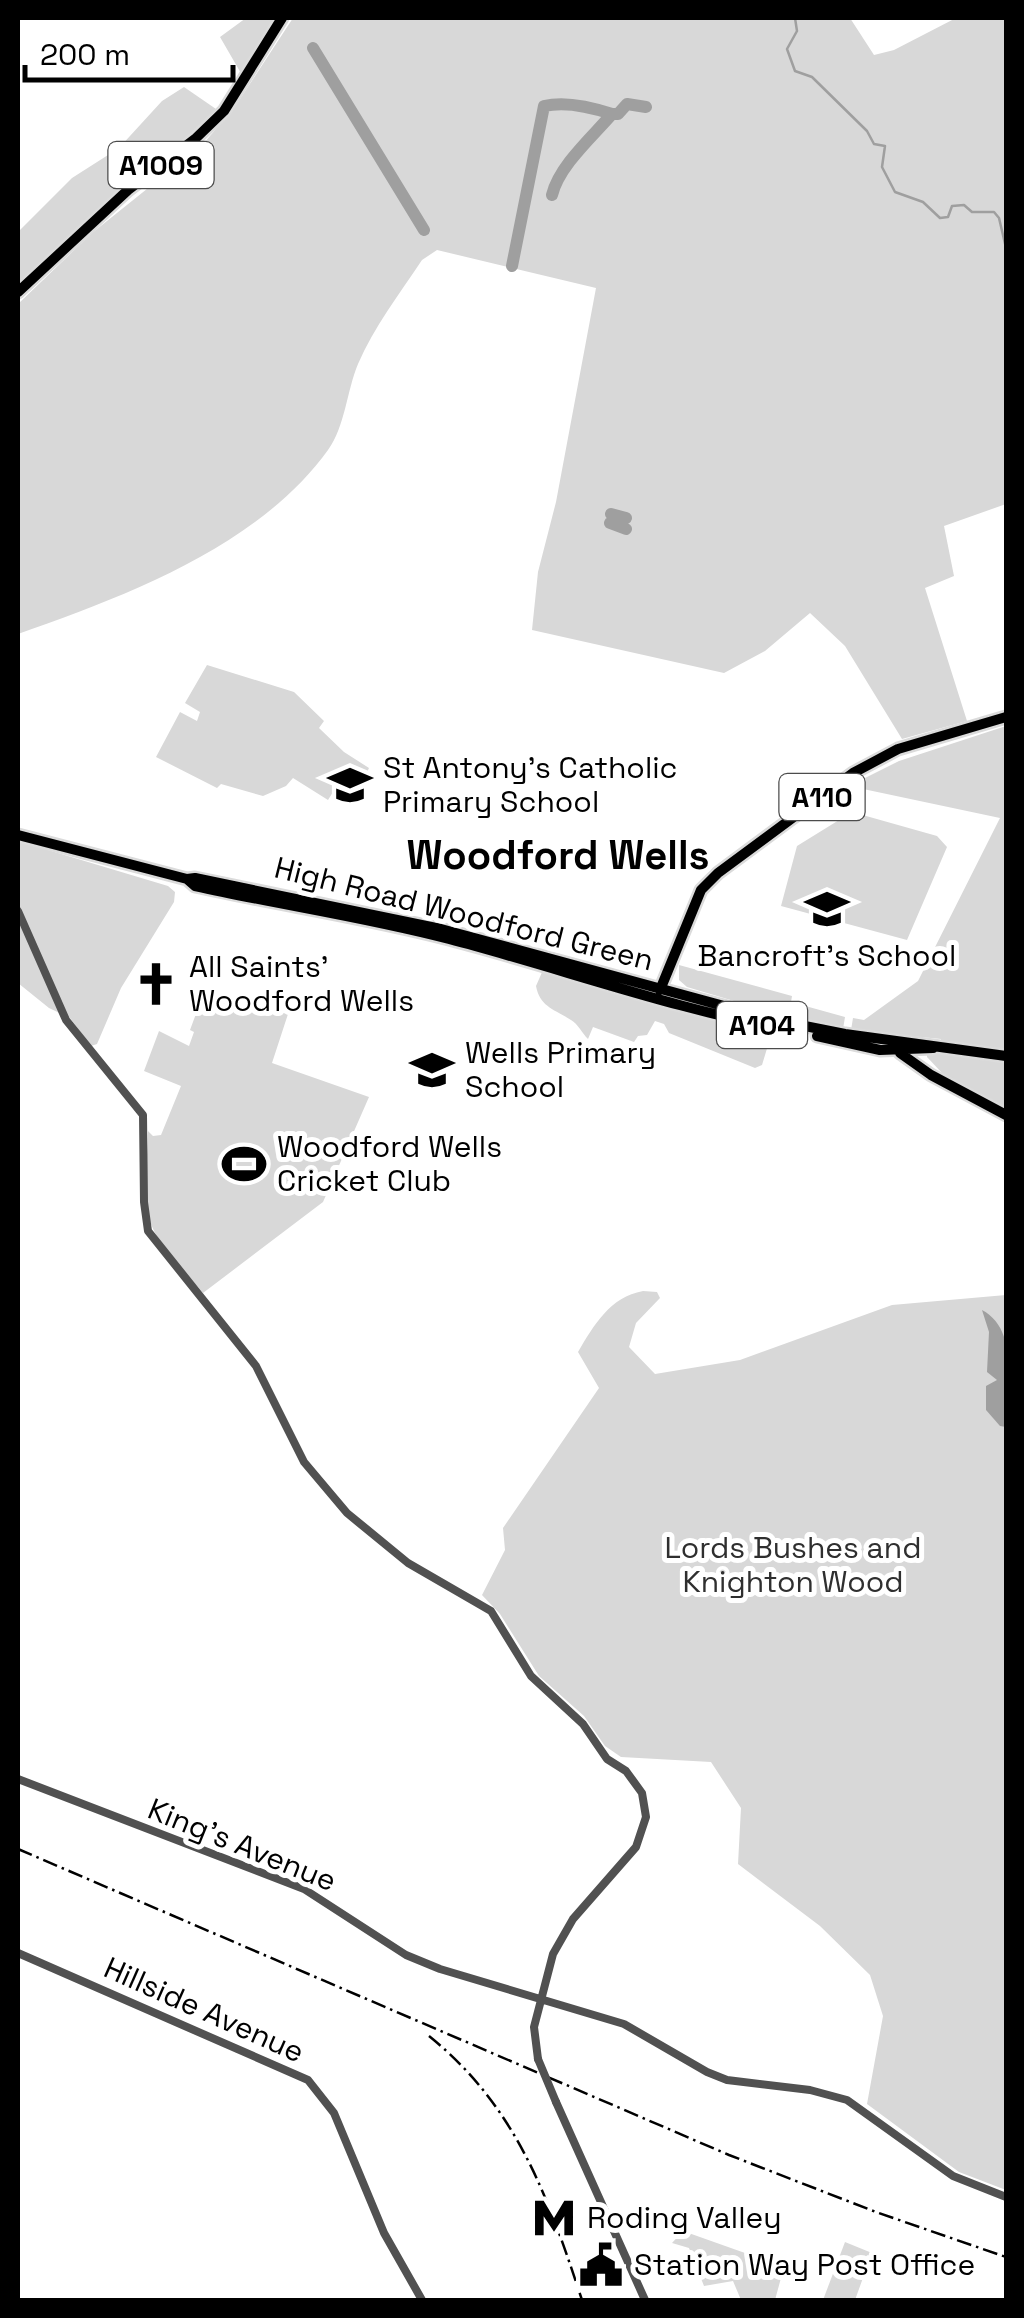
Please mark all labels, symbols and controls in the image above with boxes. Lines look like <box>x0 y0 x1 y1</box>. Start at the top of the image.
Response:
scale bar <box>25 20 232 82</box>
text: 200 m <box>40 35 130 74</box>
road number: A1009 <box>109 142 214 188</box>
place label: St Antony's Catholic Primary School <box>383 748 678 821</box>
school or university icon: St Antony's Catholic Primary School <box>326 761 374 809</box>
road number: A110 <box>780 774 864 820</box>
district label: Woodford Wells <box>407 830 710 881</box>
street label: High Road Woodford Green <box>271 848 658 980</box>
school or university icon: Bancroft's School <box>803 885 851 933</box>
place label: Bancroft's School <box>698 936 956 975</box>
place label: All Saints' Woodford Wells <box>189 947 414 1020</box>
church icon: All Saints' Woodford Wells <box>132 960 180 1008</box>
road number: A104 <box>717 1002 807 1048</box>
place label: Wells Primary School <box>465 1033 656 1106</box>
school or university icon: Wells Primary School <box>408 1046 456 1094</box>
place label: Woodford Wells Cricket Club <box>277 1127 502 1200</box>
sports icon: Woodford Wells Cricket Club <box>220 1140 268 1188</box>
park label: Lords Bushes and Knighton Wood <box>664 1528 922 1601</box>
street label: King's Avenue <box>142 1789 342 1900</box>
street label: Hillside Avenue <box>98 1948 310 2071</box>
metro station icon: Roding Valley <box>530 2194 578 2242</box>
place label: Roding Valley <box>587 2198 782 2237</box>
public building icon: Station Way Post Office <box>577 2241 625 2289</box>
place label: Station Way Post Office <box>634 2245 975 2284</box>

